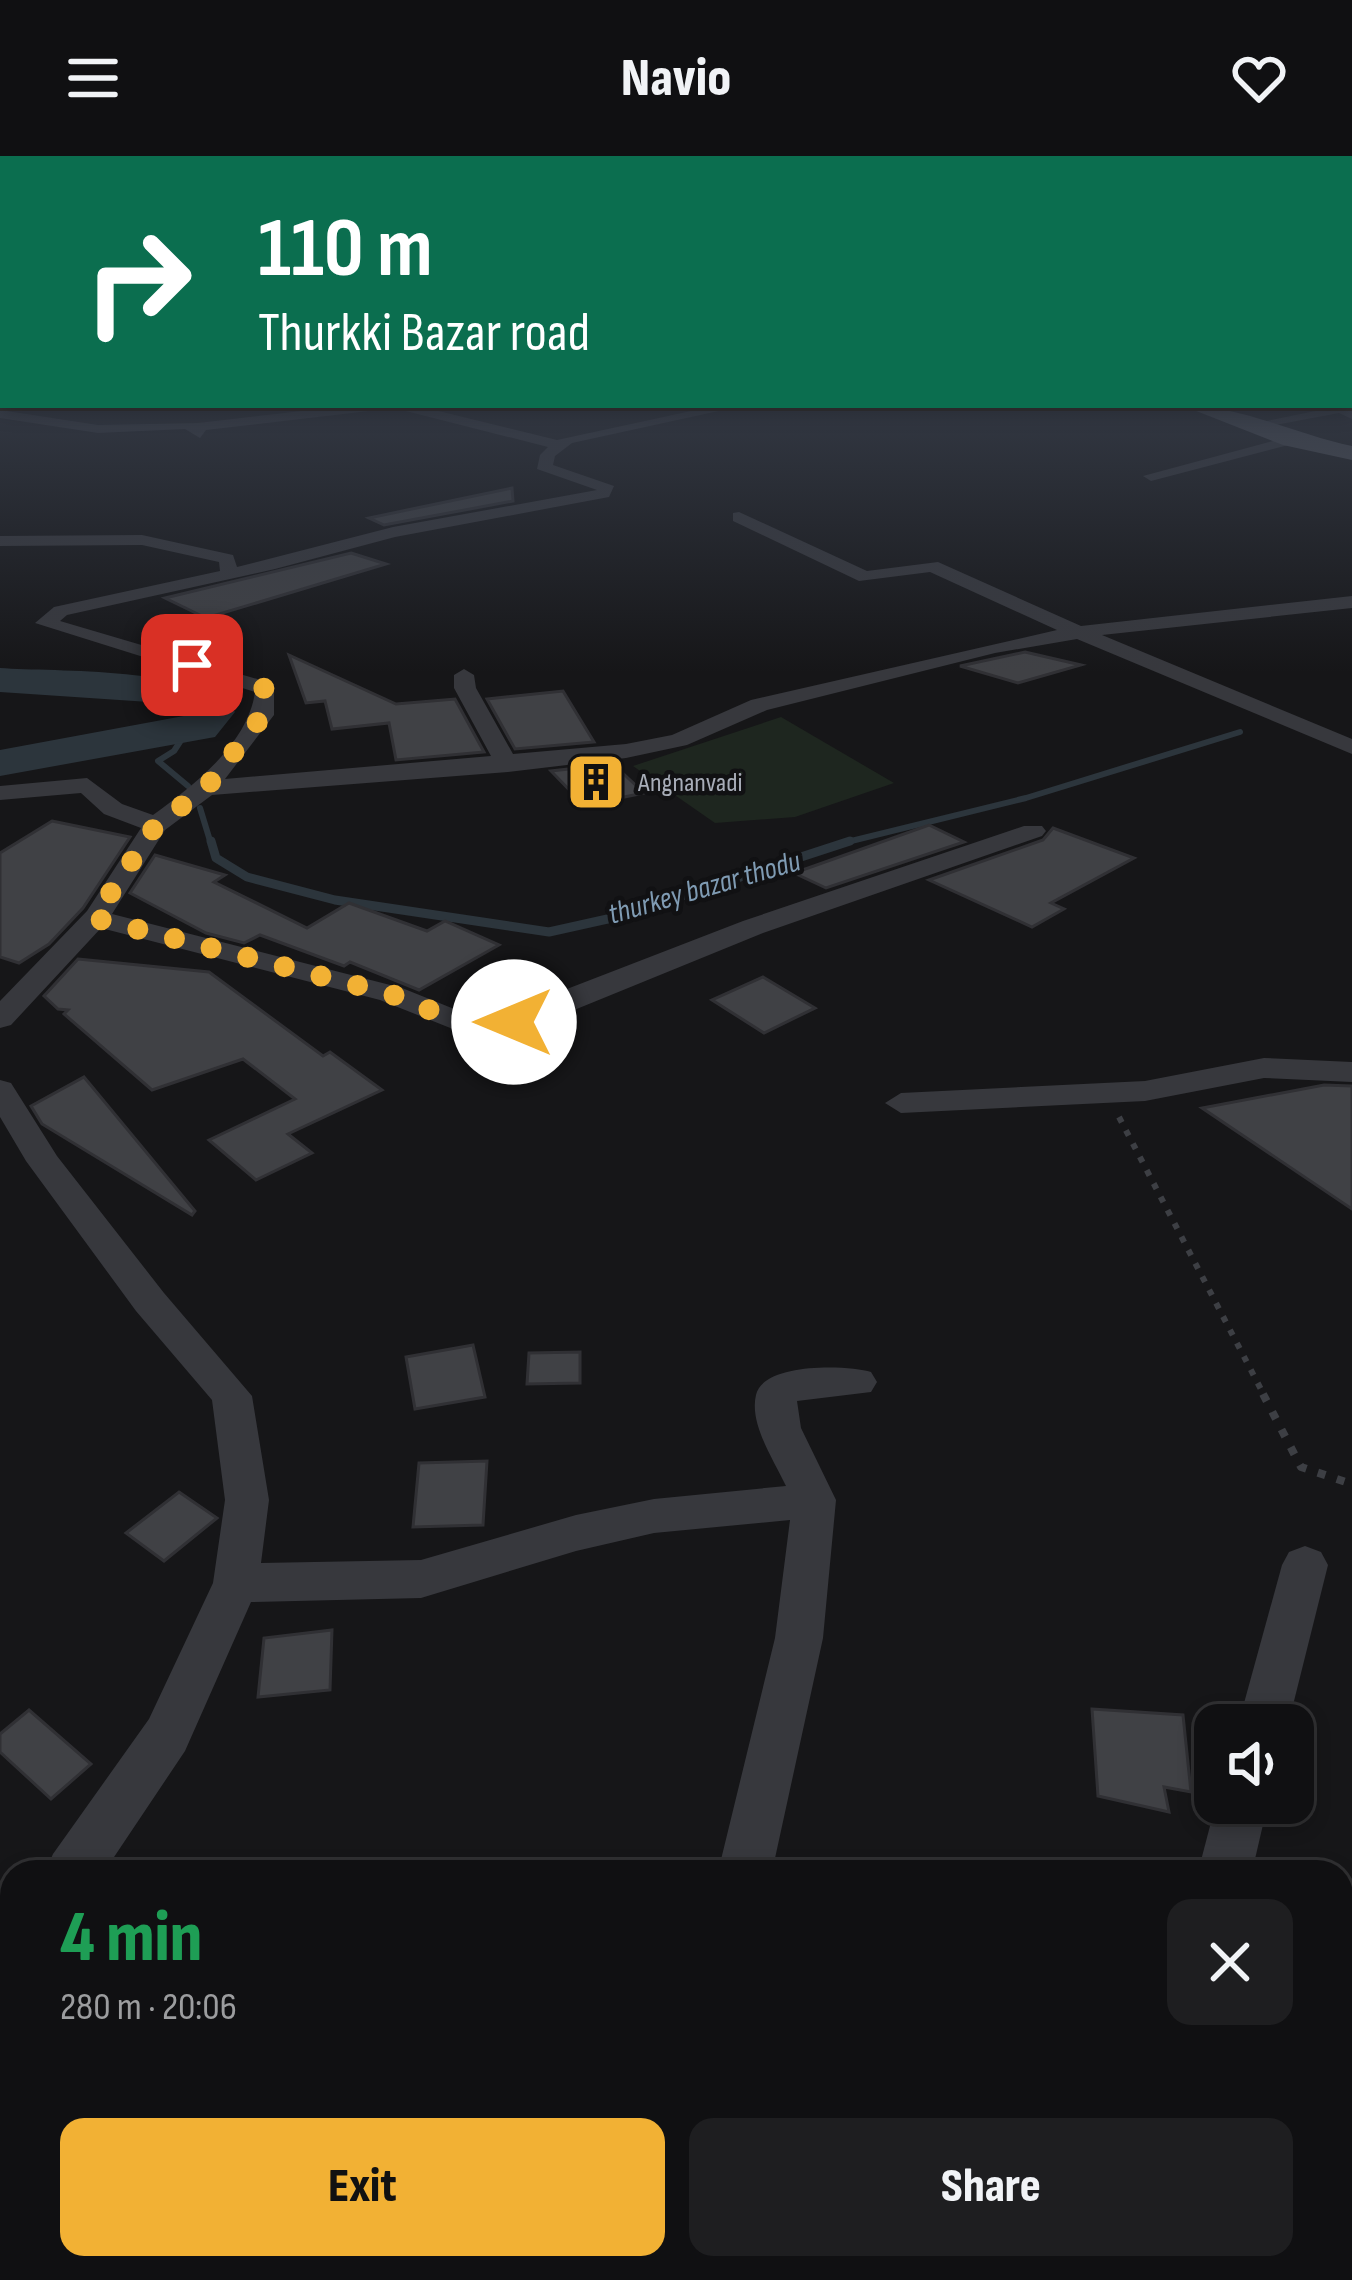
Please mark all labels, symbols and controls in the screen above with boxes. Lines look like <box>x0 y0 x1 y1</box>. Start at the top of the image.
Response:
icon: menu <box>60 45 126 111</box>
icon: heart <box>1226 45 1292 111</box>
text: Navio <box>621 46 731 111</box>
text: 110 m <box>258 199 433 300</box>
icon: right <box>60 204 216 360</box>
text: Thurkki Bazar road <box>258 301 590 366</box>
pin <box>141 614 243 716</box>
icon: arrive <box>159 632 225 698</box>
building icon: Angnanvadi <box>565 751 627 813</box>
place label: Angnanvadi <box>637 767 743 799</box>
water label: thurkey bazar thodu <box>604 843 805 933</box>
position arrow <box>451 959 577 1085</box>
map controls <box>1194 1704 1314 1824</box>
button: sound <box>1194 1704 1314 1824</box>
text: 4 min <box>60 1895 202 1982</box>
button: close <box>1167 1899 1293 2025</box>
text: 280 m · 20:06 <box>60 1984 237 2031</box>
button: Exit <box>60 2118 665 2256</box>
button: Share <box>689 2118 1293 2256</box>

